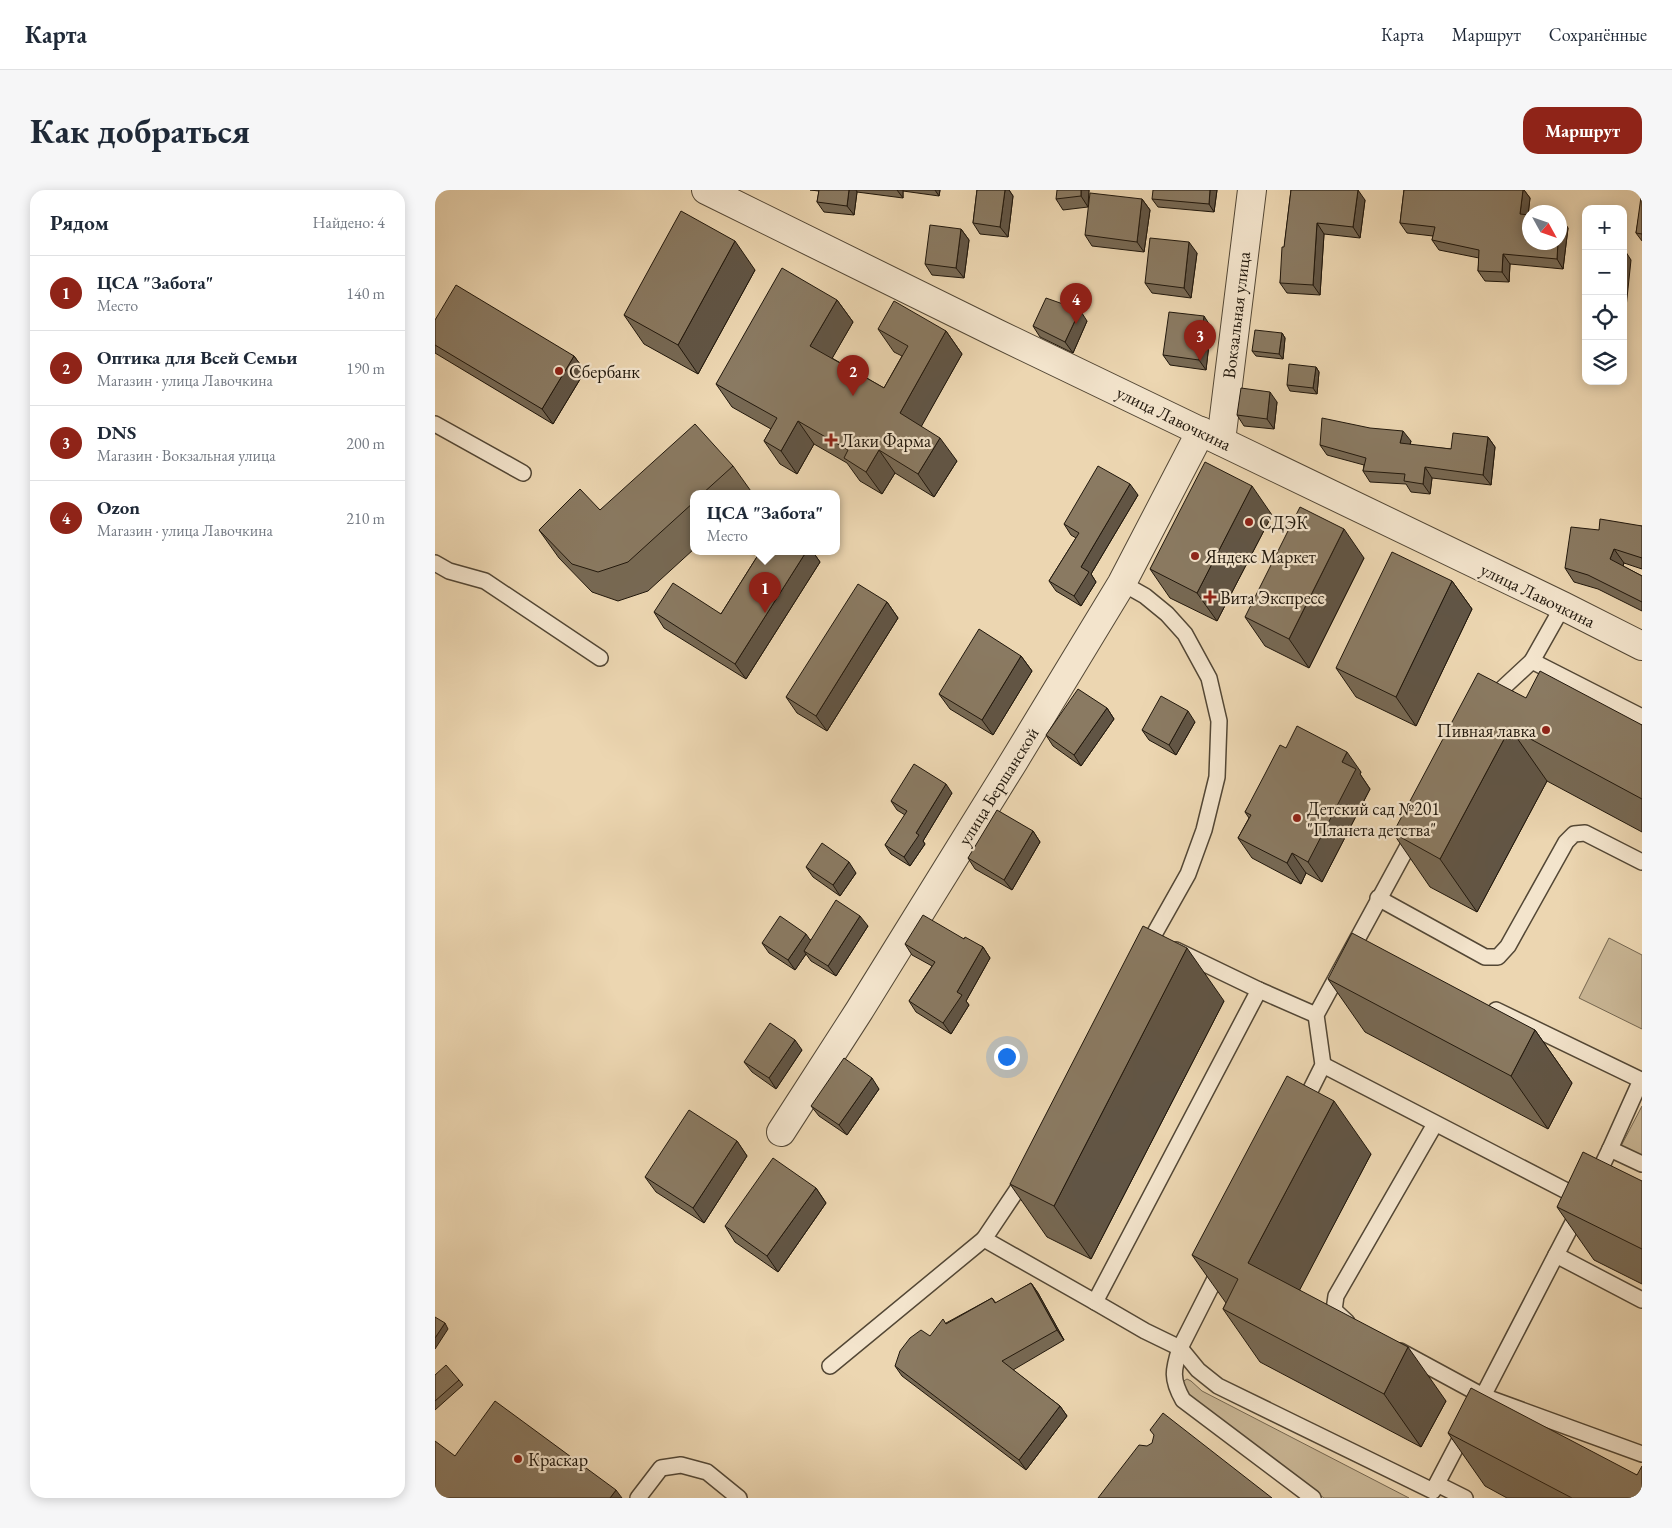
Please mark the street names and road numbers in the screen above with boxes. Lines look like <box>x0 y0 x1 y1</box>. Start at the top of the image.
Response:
street label: Вокзальная улица <box>1217 249 1255 380</box>
street label: улица Лавочкина <box>1113 380 1236 456</box>
street label: улица Лавочкина <box>1477 557 1600 633</box>
street label: улица Бершанской <box>952 722 1044 849</box>

